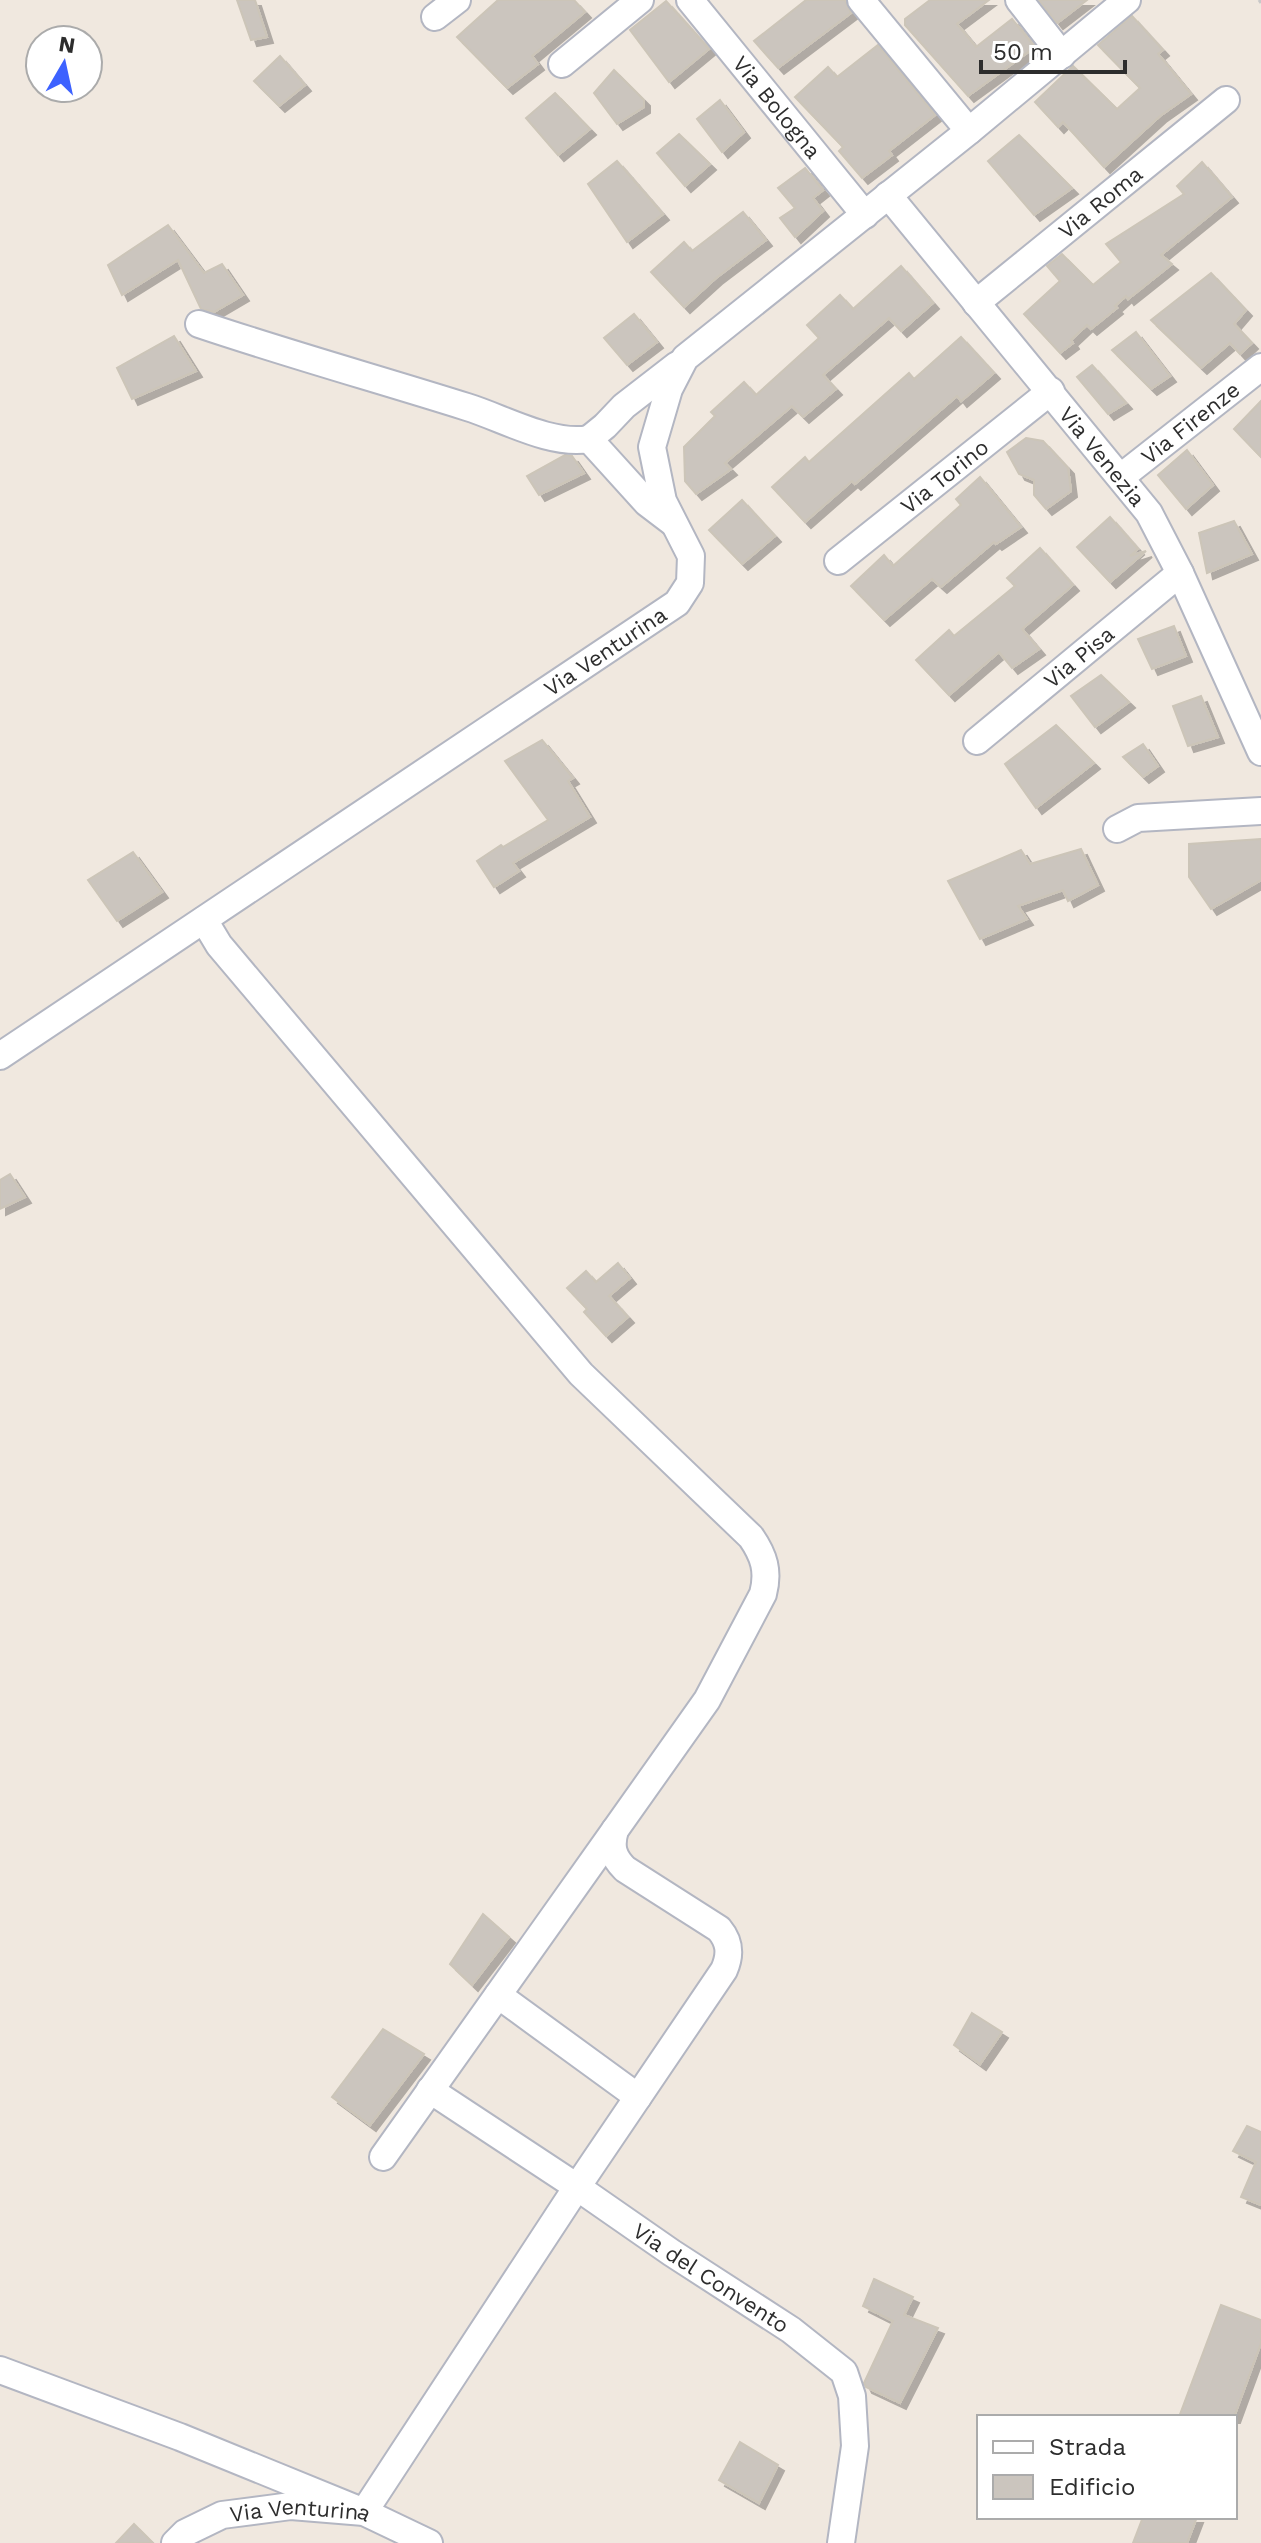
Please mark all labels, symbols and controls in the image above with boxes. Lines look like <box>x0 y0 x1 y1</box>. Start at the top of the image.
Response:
north arrow <box>24 24 104 104</box>
scale bar <box>981 24 1125 74</box>
text: N <box>57 31 77 58</box>
text: 50 m <box>993 38 1053 66</box>
street label: Via Bologna <box>728 51 826 164</box>
street label: Via Roma <box>1054 161 1147 244</box>
street label: Via Firenze <box>1136 377 1245 469</box>
street label: Via Venezia <box>1054 402 1150 511</box>
street label: Via Torino <box>896 434 993 519</box>
street label: Via Venturina <box>539 602 671 701</box>
street label: Via Pisa <box>1039 621 1119 693</box>
street label: Via del Convento <box>628 2218 793 2338</box>
legend <box>977 2415 1237 2519</box>
text: Strada <box>1049 2433 1126 2461</box>
text: Edificio <box>1049 2473 1135 2501</box>
street label: Via Venturina <box>228 2494 375 2527</box>

